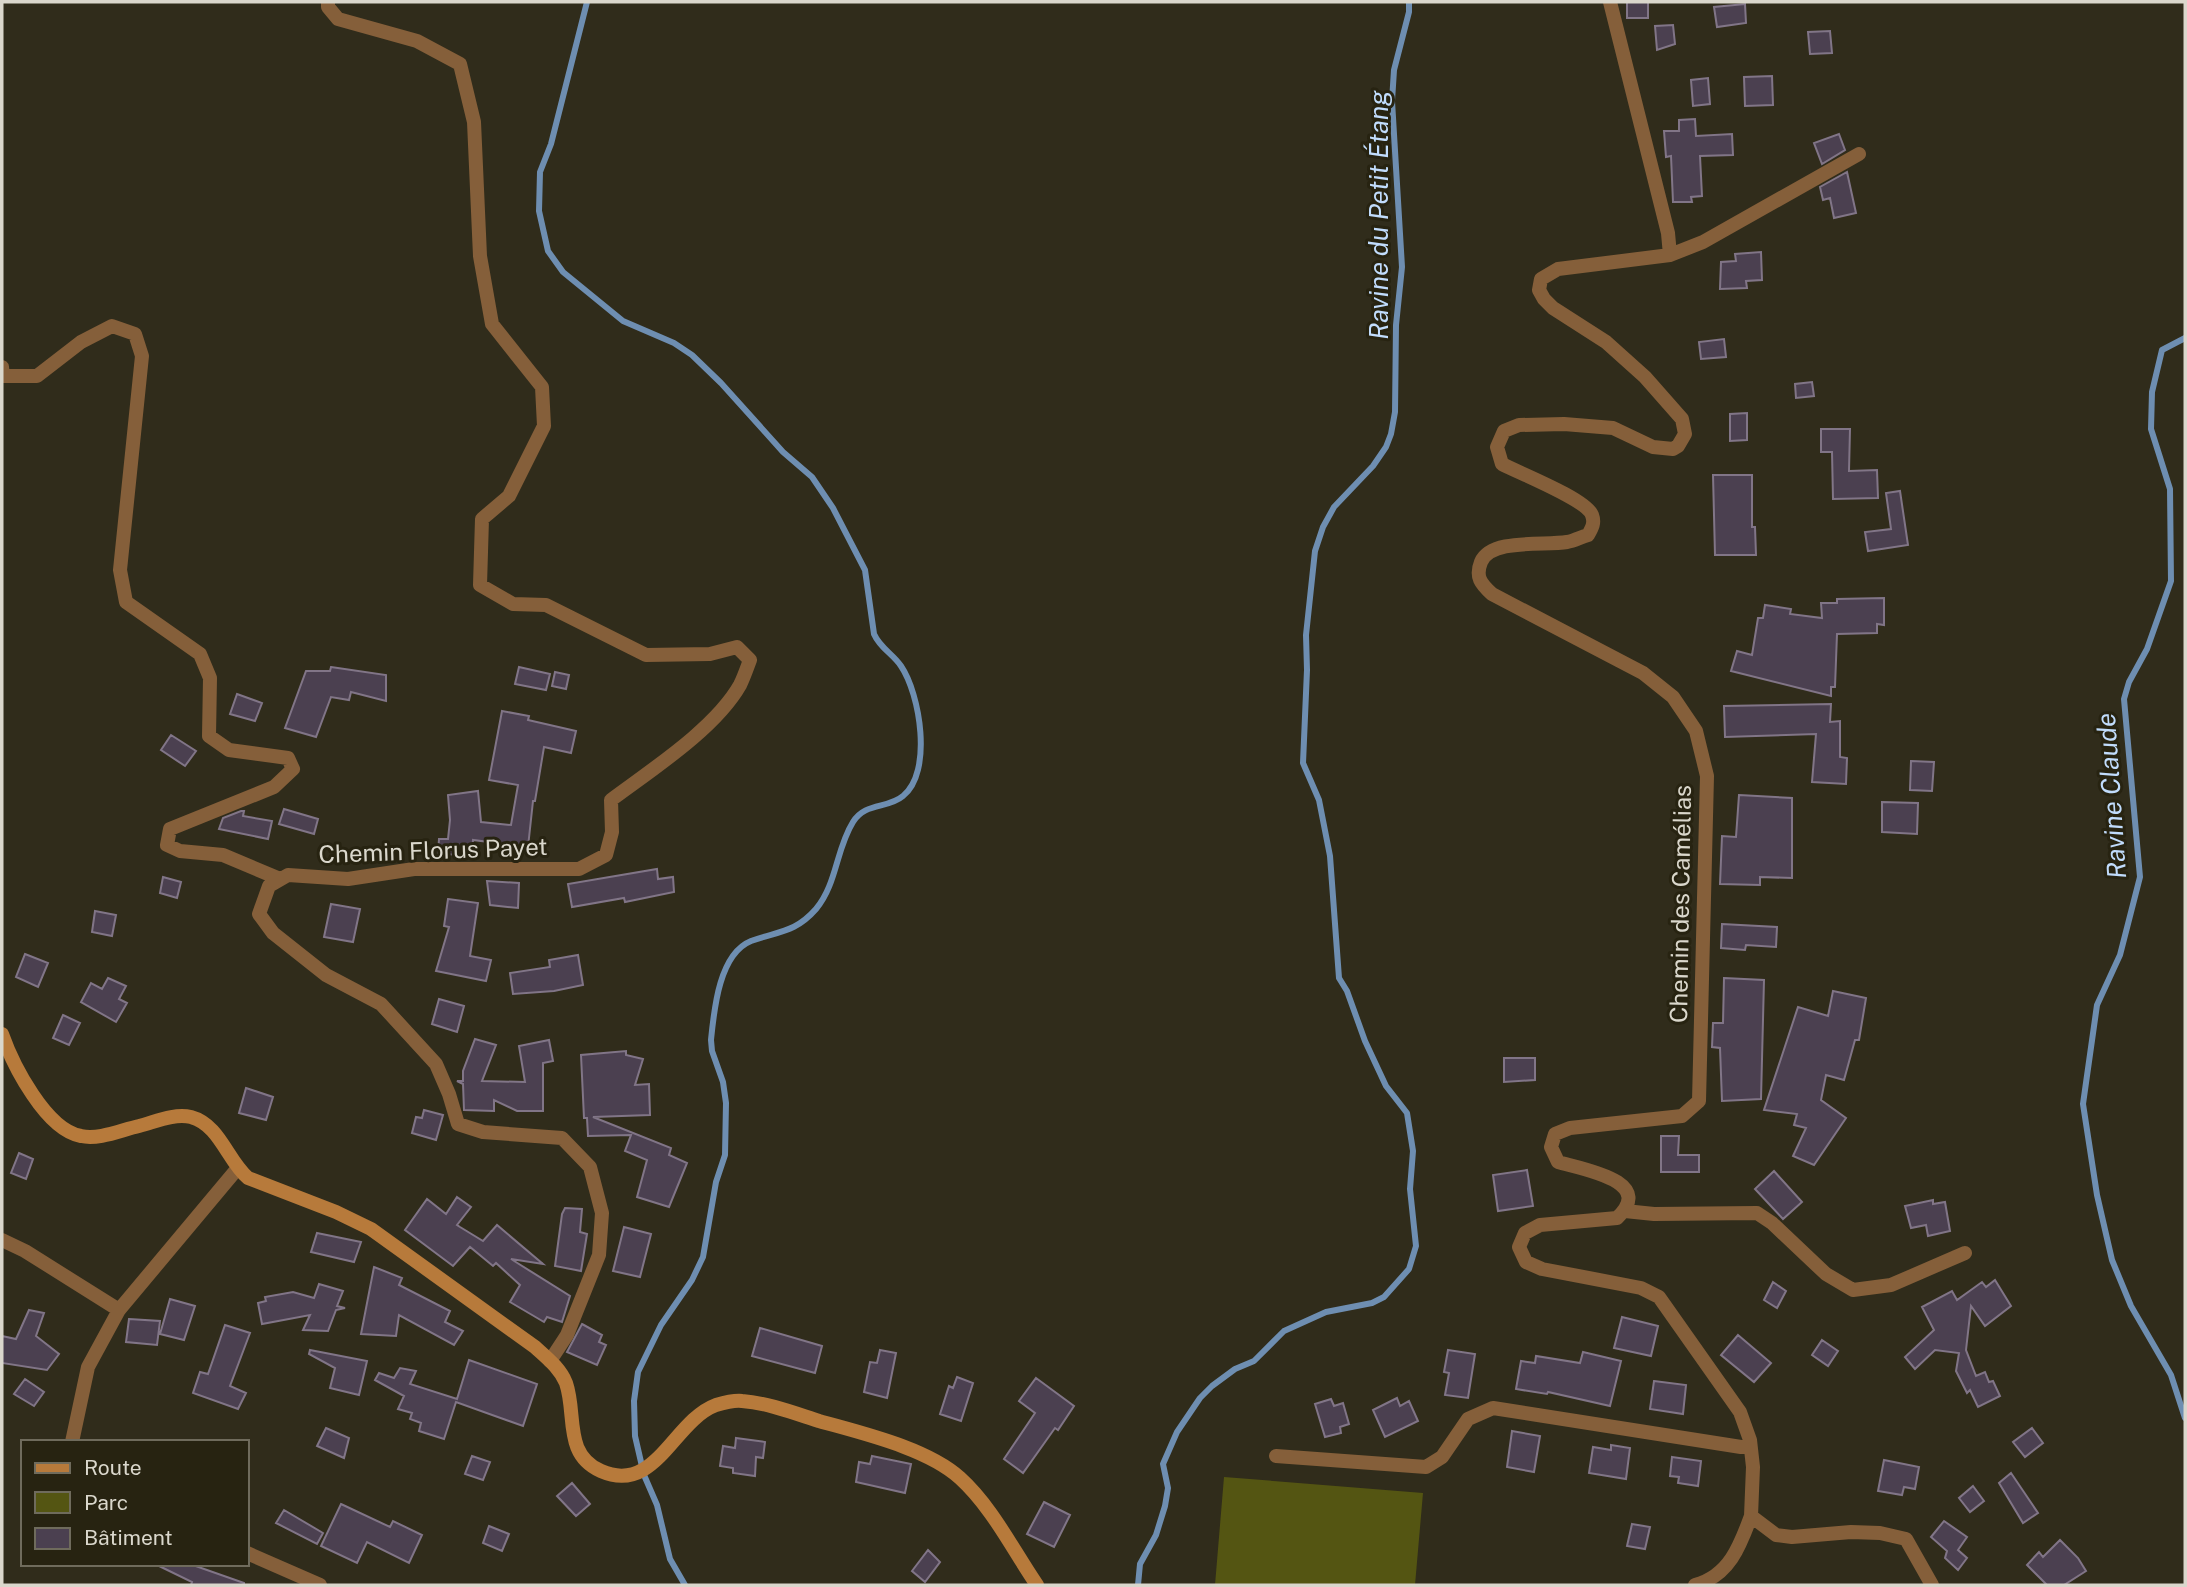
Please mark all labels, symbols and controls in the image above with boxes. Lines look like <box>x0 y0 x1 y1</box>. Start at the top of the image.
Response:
water label: Ravine du Petit Étang <box>1363 90 1394 340</box>
water label: Ravine Claude <box>2090 712 2132 880</box>
street label: Chemin des Camélias <box>1664 785 1696 1023</box>
street label: Chemin Florus Payet <box>318 832 548 868</box>
legend <box>21 1440 248 1566</box>
text: Route <box>84 1455 142 1480</box>
text: Parc <box>84 1490 128 1515</box>
text: Bâtiment <box>84 1525 173 1550</box>

